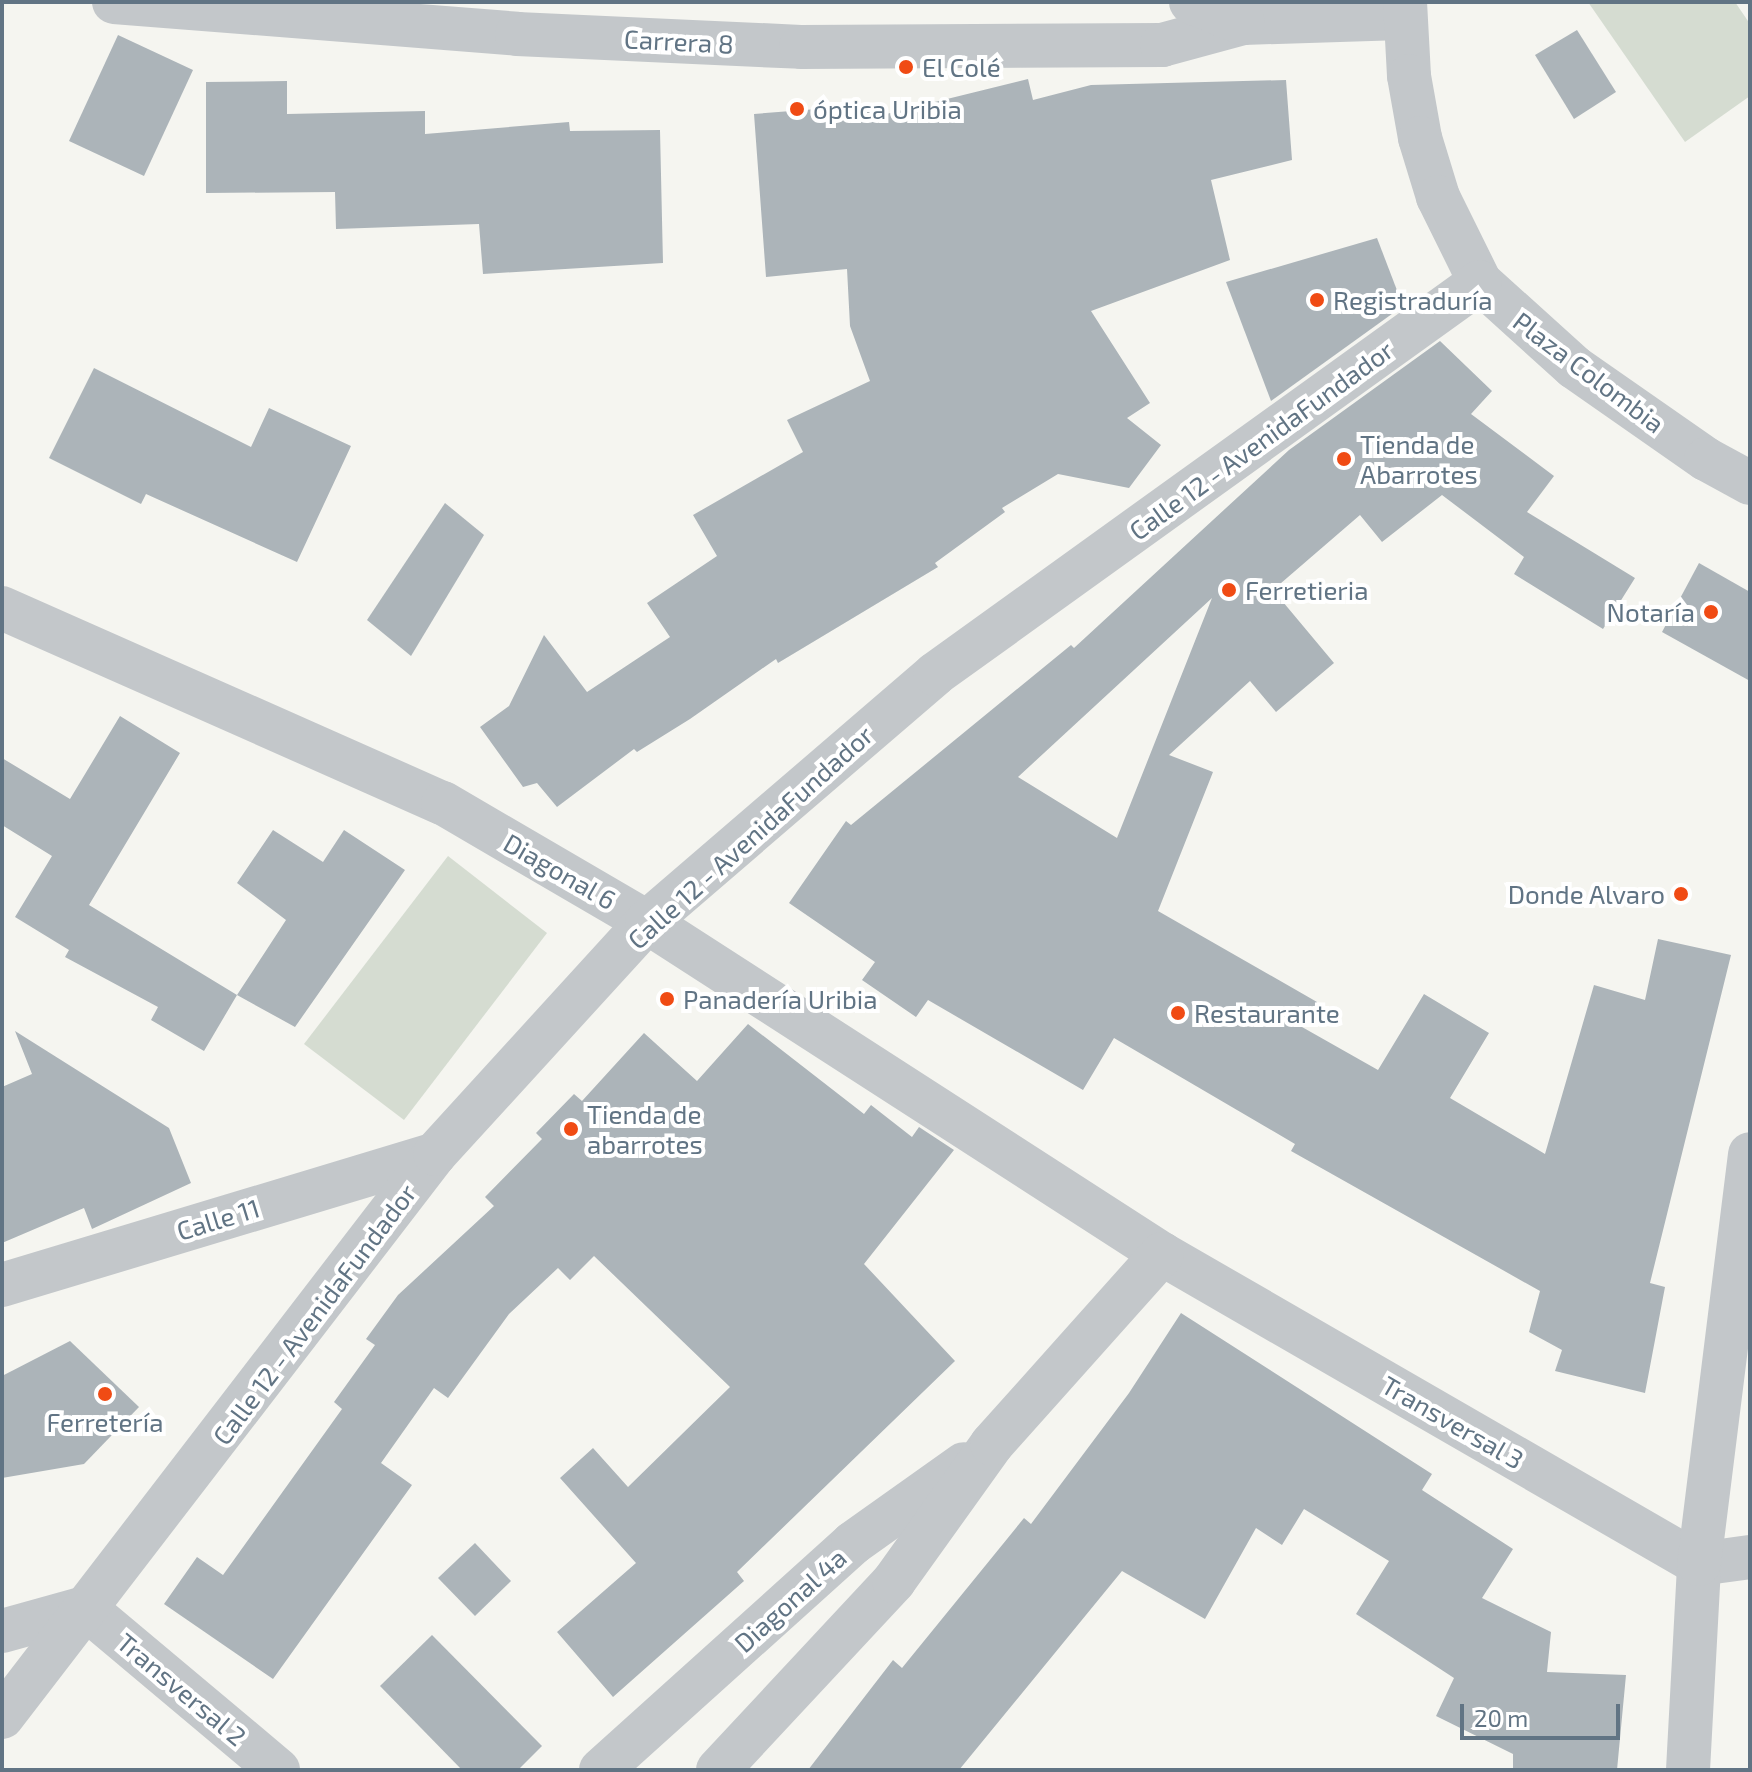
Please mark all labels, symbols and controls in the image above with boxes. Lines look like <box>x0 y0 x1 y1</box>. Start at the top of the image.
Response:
street label: Carrera 8 <box>623 23 735 59</box>
place label: El Colé <box>922 51 1001 83</box>
marker: El Colé <box>897 58 915 76</box>
place label: óptica Uribia <box>813 93 962 125</box>
marker: óptica Uribia <box>788 100 806 118</box>
place label: Registraduría <box>1333 284 1493 316</box>
marker: Registraduría <box>1308 291 1326 309</box>
street label: Plaza Colombia <box>1507 305 1671 439</box>
street label: Calle 12 - AvenidaFundador <box>1123 334 1399 546</box>
place label: Tienda de Abarrotes <box>1360 428 1478 490</box>
marker: Tienda de Abarrotes <box>1335 450 1353 468</box>
place label: Ferretieria <box>1245 574 1368 606</box>
marker: Ferretieria <box>1220 581 1238 599</box>
place label: Notaría <box>1607 596 1695 628</box>
marker: Notaría <box>1702 603 1720 621</box>
street label: Calle 12 - AvenidaFundador <box>621 719 879 955</box>
street label: Diagonal 6 <box>498 826 622 916</box>
place label: Donde Alvaro <box>1507 878 1665 910</box>
marker: Donde Alvaro <box>1672 885 1690 903</box>
place label: Panadería Uribia <box>683 983 877 1015</box>
marker: Panadería Uribia <box>658 990 676 1008</box>
place label: Restaurante <box>1194 997 1340 1029</box>
marker: Restaurante <box>1169 1004 1187 1022</box>
place label: Tienda de abarrotes <box>587 1098 703 1160</box>
marker: Tienda de abarrotes <box>562 1120 580 1138</box>
street label: Calle 12 - AvenidaFundador <box>205 1177 423 1451</box>
street label: Calle 11 <box>173 1192 263 1246</box>
street label: Transversal 3 <box>1376 1369 1530 1475</box>
marker: Ferretería <box>96 1385 114 1403</box>
place label: Ferretería <box>46 1406 164 1438</box>
street label: Diagonal 4a <box>727 1541 853 1659</box>
street label: Transversal 2 <box>111 1626 253 1752</box>
scale bar <box>1464 1688 1624 1738</box>
text: 20 m <box>1474 1703 1528 1732</box>

